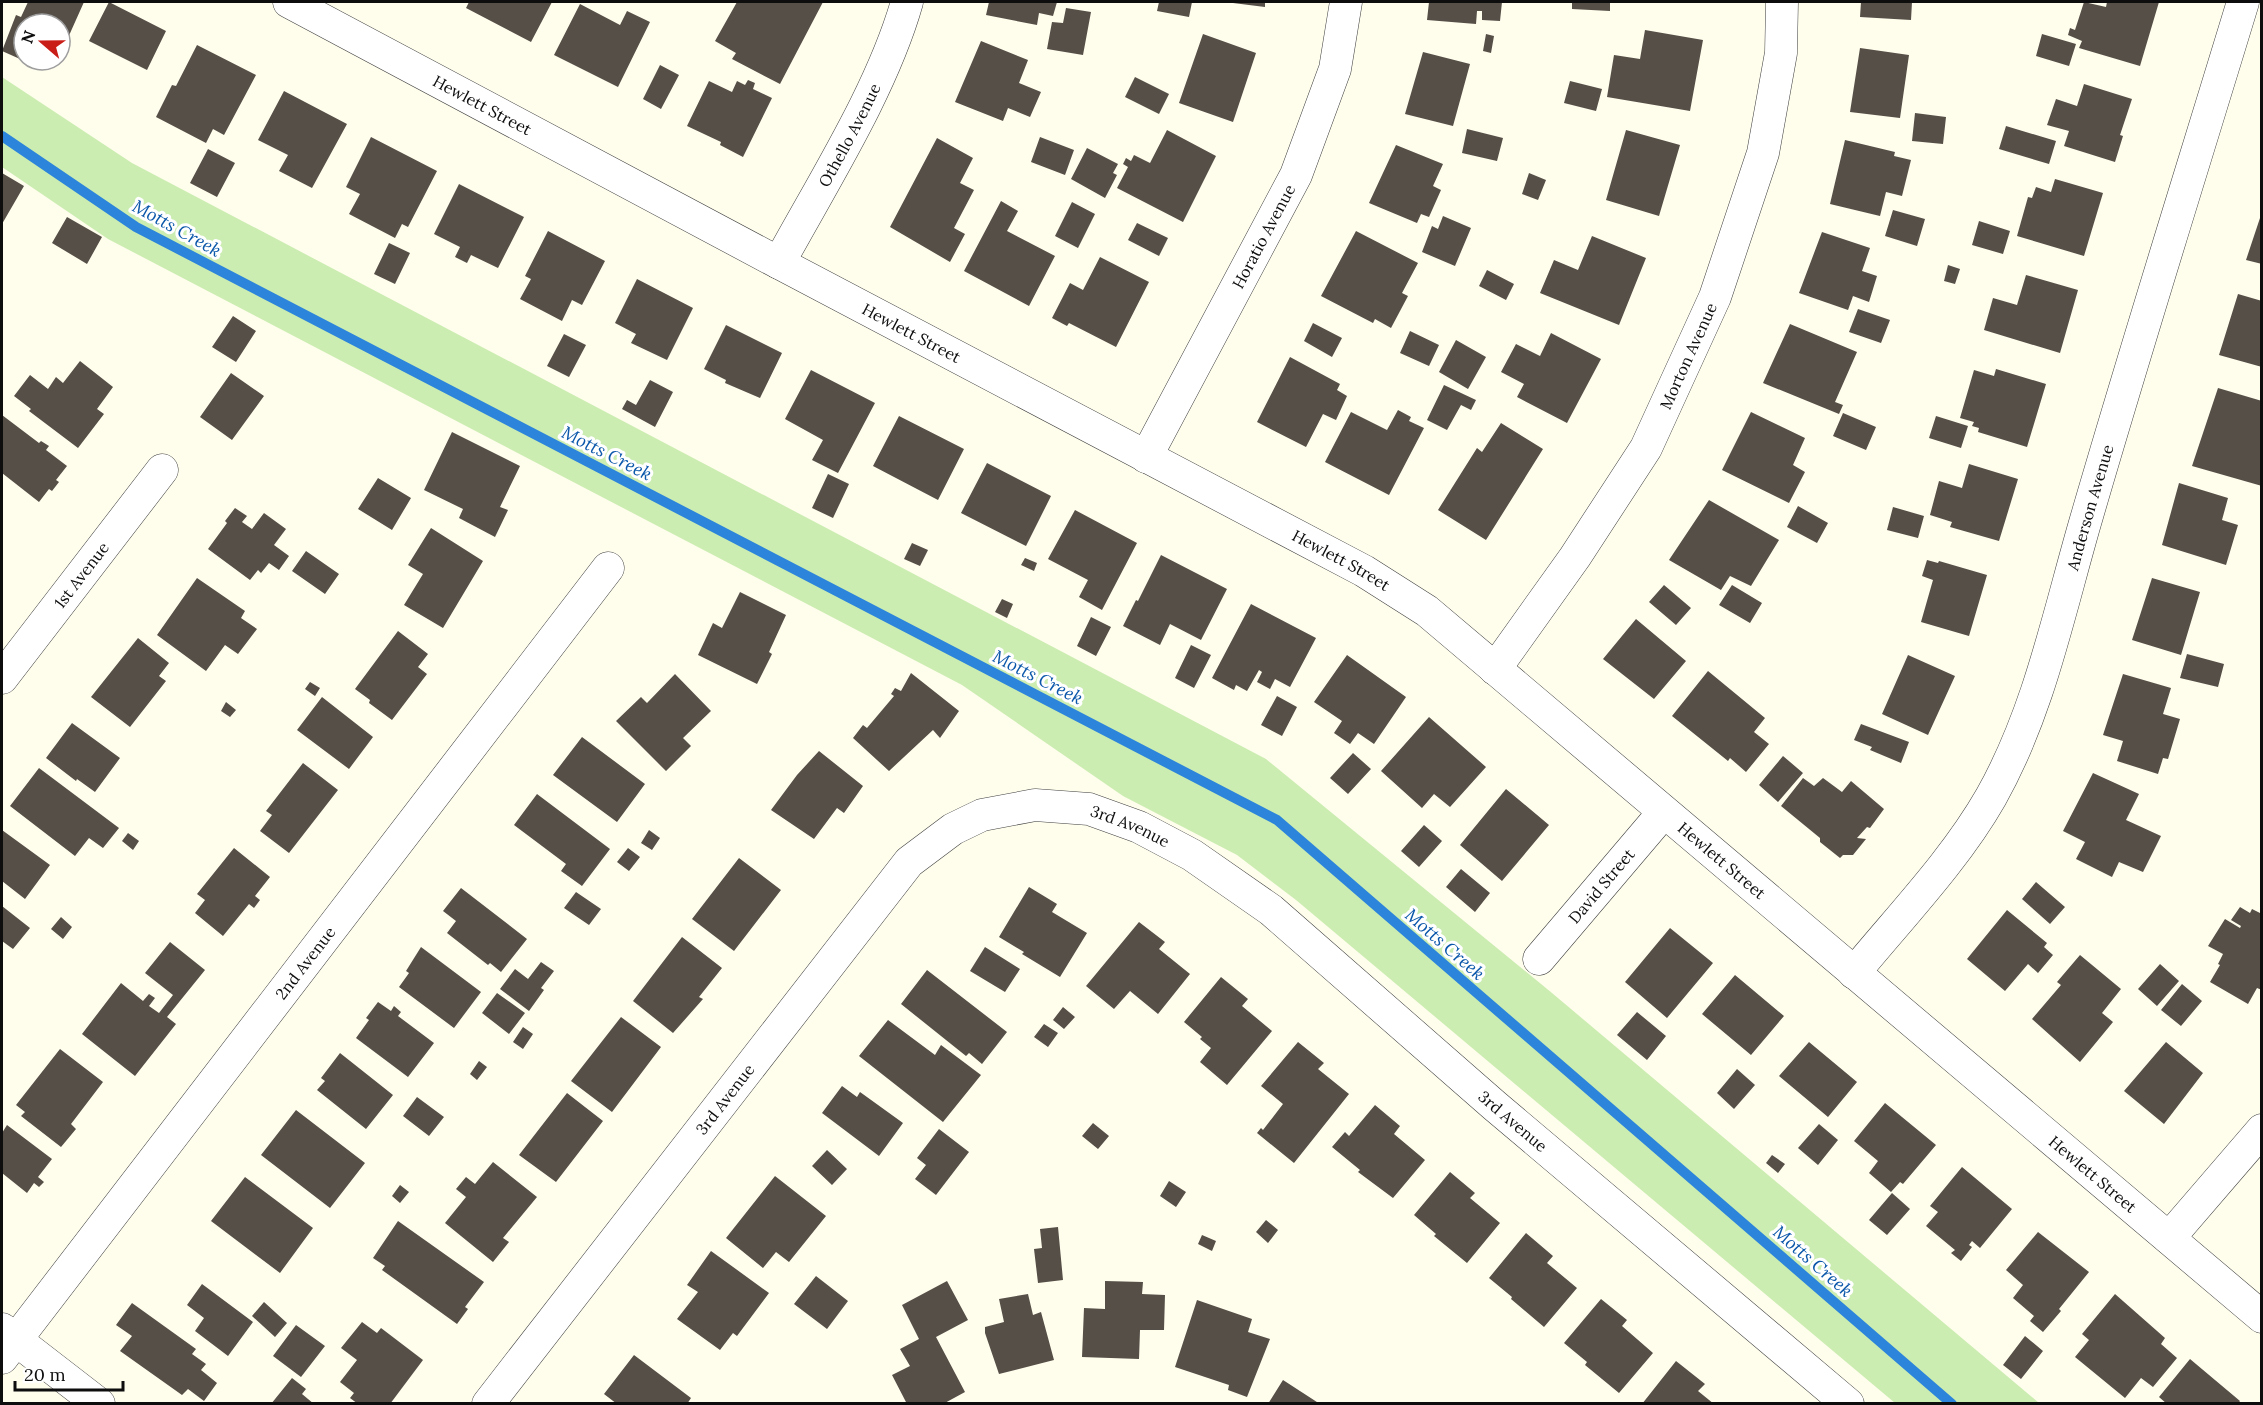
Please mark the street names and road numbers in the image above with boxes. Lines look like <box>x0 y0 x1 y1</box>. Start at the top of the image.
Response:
street label: Hewlett Street <box>430 71 536 140</box>
street label: Othello Avenue <box>814 80 885 190</box>
street label: Horatio Avenue <box>1228 180 1299 292</box>
street label: Hewlett Street <box>859 299 965 367</box>
street label: Morton Avenue <box>1655 299 1721 412</box>
street label: Anderson Avenue <box>2062 442 2118 574</box>
street label: Hewlett Street <box>1289 525 1395 595</box>
street label: 1st Avenue <box>50 538 113 612</box>
street label: 3rd Avenue <box>1088 800 1173 852</box>
street label: Hewlett Street <box>1674 818 1770 904</box>
street label: David Street <box>1564 844 1639 927</box>
street label: 2nd Avenue <box>271 922 340 1003</box>
street label: 3rd Avenue <box>691 1060 759 1138</box>
street label: 3rd Avenue <box>1474 1086 1552 1156</box>
street label: Hewlett Street <box>2045 1131 2142 1217</box>

